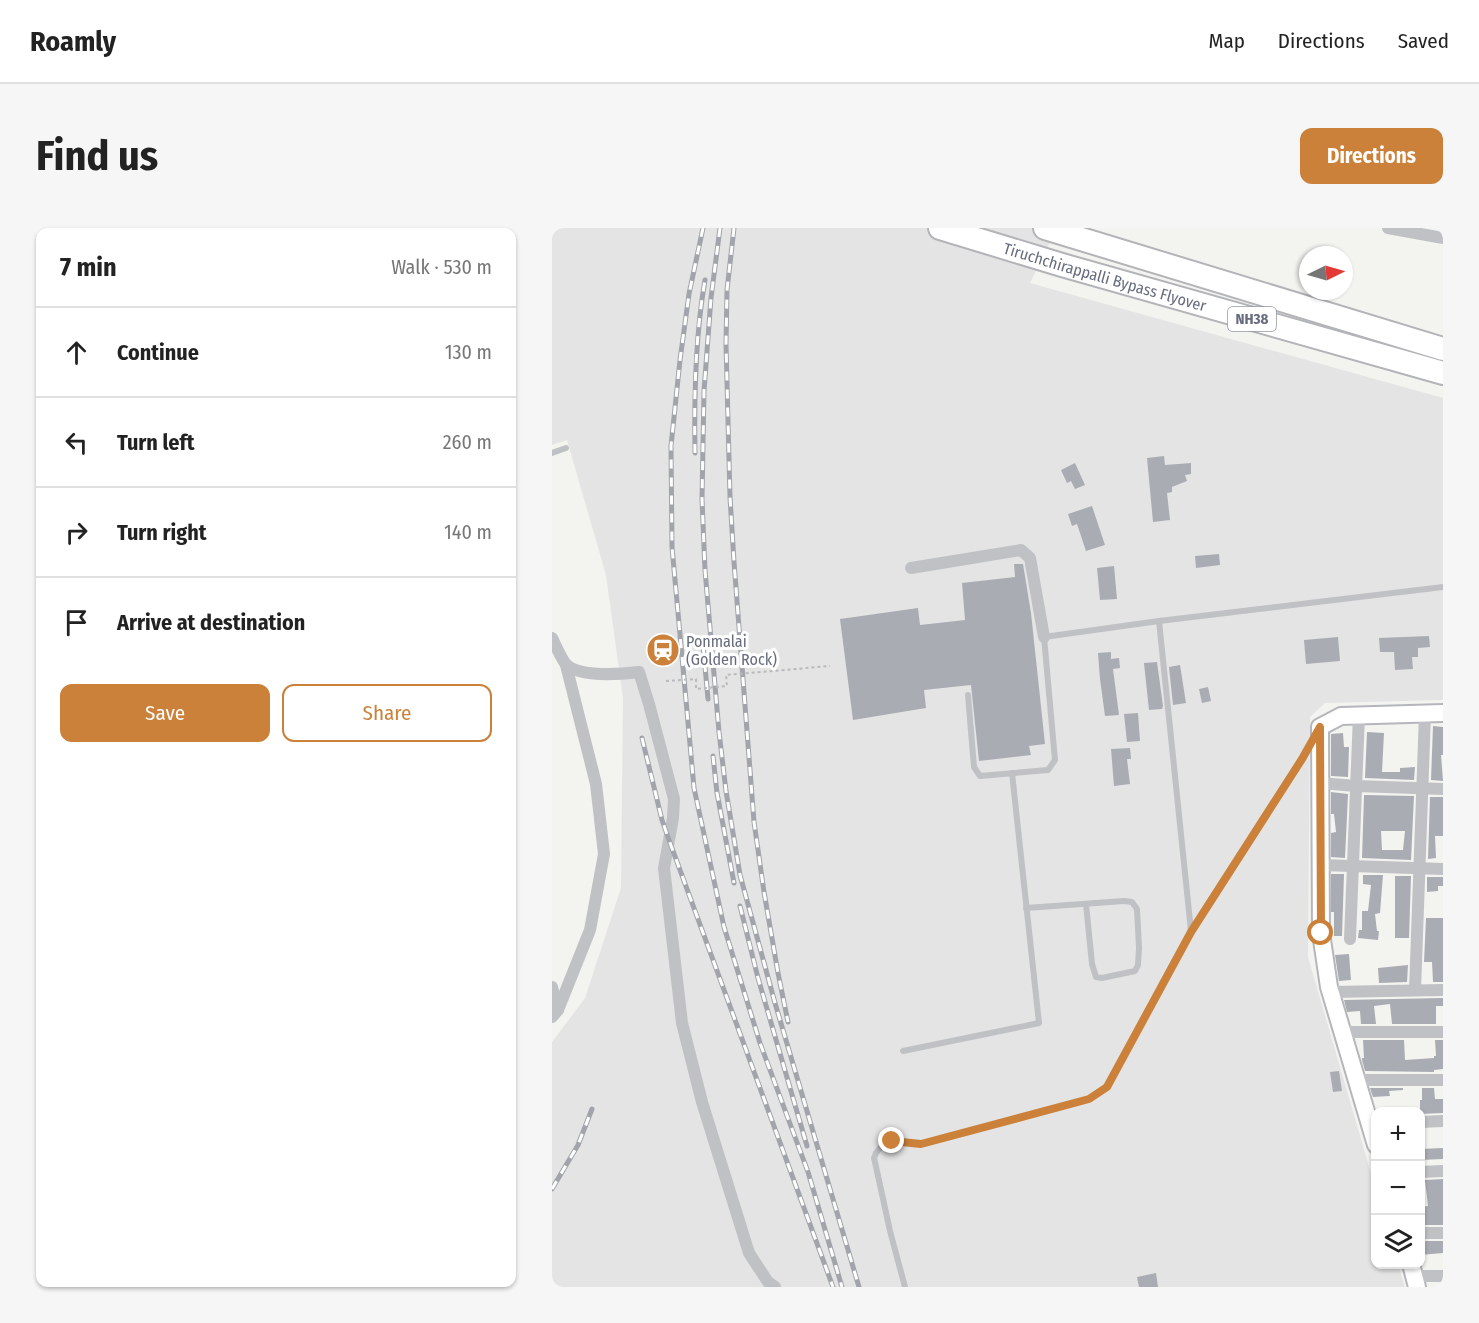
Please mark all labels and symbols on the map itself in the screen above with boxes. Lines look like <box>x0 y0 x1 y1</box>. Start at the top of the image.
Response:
street label: Tiruchchirappalli Bypass Flyover <box>1001 238 1209 315</box>
north arrow <box>1299 246 1353 300</box>
road number: NH38 <box>1228 307 1276 331</box>
station icon: Ponmalai (Golden Rock) <box>645 632 681 668</box>
place label: Ponmalai (Golden Rock) <box>686 632 777 669</box>
route start <box>1307 919 1333 945</box>
route end <box>878 1127 904 1153</box>

